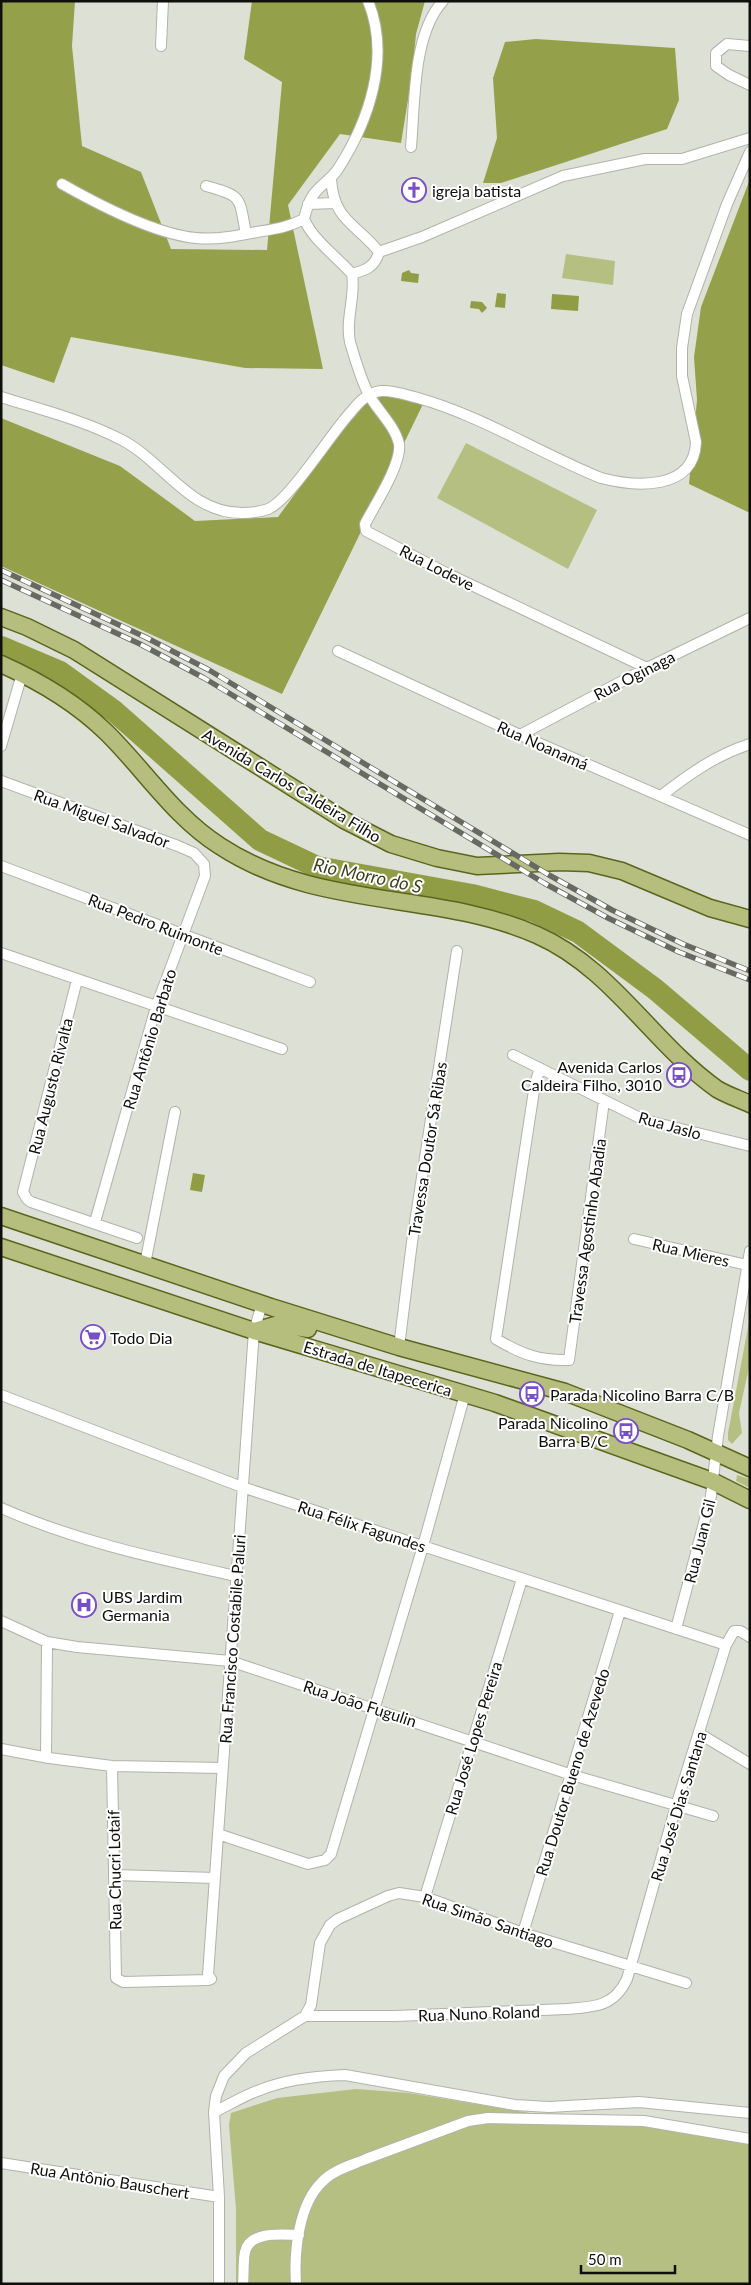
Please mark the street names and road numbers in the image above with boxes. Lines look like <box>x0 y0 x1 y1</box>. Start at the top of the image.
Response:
street label: Rua Lodeve <box>397 540 477 594</box>
street label: Rua Oginaga <box>590 646 678 704</box>
street label: Rua Noanamá <box>495 716 591 774</box>
street label: Avenida Carlos Caldeira Filho <box>199 724 385 846</box>
street label: Rua Miguel Salvador <box>32 785 173 851</box>
street label: Rua Pedro Ruimonte <box>86 889 226 959</box>
street label: Rua Antônio Barbato <box>119 966 179 1112</box>
street label: Rua Augusto Rivalta <box>24 1016 76 1156</box>
street label: Travessa Doutor Sá Ribas <box>404 1060 450 1237</box>
street label: Rua Jaslo <box>636 1107 704 1143</box>
street label: Travessa Agostinho Abadia <box>565 1137 609 1325</box>
street label: Rua Mieres <box>651 1234 731 1270</box>
street label: Estrada de Itapecerica <box>301 1336 455 1400</box>
street label: Rua Félix Fagundes <box>296 1496 428 1556</box>
street label: Rua Juan Gil <box>679 1497 719 1585</box>
street label: Rua Francisco Costabile Paluri <box>215 1534 249 1744</box>
street label: Rua José Lopes Pereira <box>441 1659 505 1817</box>
street label: Rua Doutor Bueno de Azevedo <box>531 1666 613 1878</box>
street label: Rua João Fugulin <box>301 1676 419 1730</box>
street label: Rua José Dias Santana <box>646 1729 710 1883</box>
street label: Rua Chucri Lotaif <box>103 1809 125 1930</box>
street label: Rua Simão Santiago <box>420 1889 556 1951</box>
street label: Rua Nuno Roland <box>418 2001 540 2025</box>
street label: Rua Antônio Bauschert <box>29 2158 191 2202</box>

